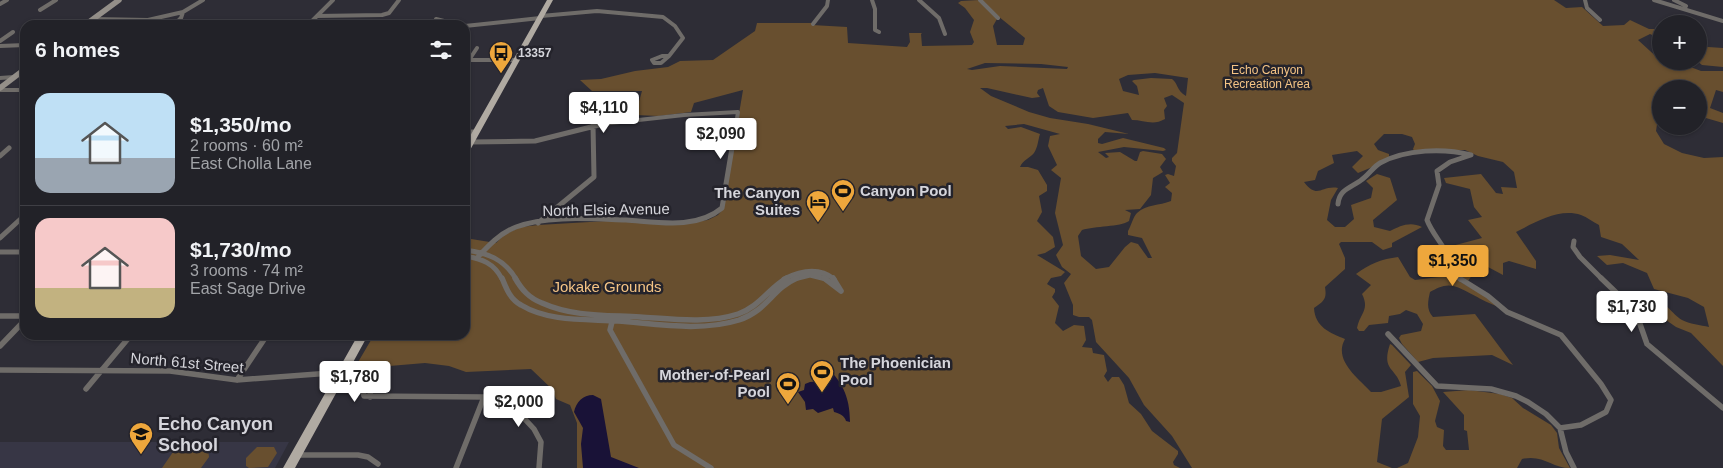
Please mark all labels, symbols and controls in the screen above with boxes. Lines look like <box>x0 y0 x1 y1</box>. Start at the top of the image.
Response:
map controls <box>1652 15 1707 135</box>
button: + <box>1652 15 1707 70</box>
icon: filters <box>427 36 455 64</box>
text: 6 homes <box>35 38 120 61</box>
bus stop icon: 13357 <box>488 40 514 74</box>
place label: 13357 <box>518 46 552 60</box>
park label: Echo Canyon Recreation Area <box>1224 63 1310 91</box>
button: − <box>1652 80 1707 135</box>
pin: $4,110 <box>563 92 645 134</box>
text: $4,110 <box>580 99 628 116</box>
icon: home <box>75 113 135 173</box>
text: $1,350/mo <box>190 113 292 136</box>
pin: $2,090 <box>680 118 762 160</box>
text: $2,090 <box>697 125 745 142</box>
text: 2 rooms · 60 m² <box>190 137 303 154</box>
text: East Cholla Lane <box>190 155 312 172</box>
sports icon: Canyon Pool <box>830 178 856 212</box>
place label: Canyon Pool <box>860 182 952 199</box>
place label: The Canyon Suites <box>714 184 800 218</box>
hotel icon: The Canyon Suites <box>805 189 831 223</box>
street label: North Elsie Avenue <box>542 200 670 219</box>
icon: home <box>75 238 135 298</box>
text: $1,730/mo <box>190 238 292 261</box>
pin: $1,350 <box>1412 244 1494 287</box>
text: $1,350 <box>1429 252 1477 269</box>
text: 3 rooms · 74 m² <box>190 262 303 279</box>
park label: Jokake Grounds <box>552 278 662 295</box>
text: East Sage Drive <box>190 280 306 297</box>
pin: $1,730 <box>1591 290 1673 333</box>
text: $1,730 <box>1608 298 1656 315</box>
street label: North 61st Street <box>130 349 245 376</box>
place label: The Phoenician Pool <box>840 354 951 388</box>
sports icon: The Phoenician Pool <box>809 359 835 393</box>
pin: $1,780 <box>314 360 396 403</box>
place label: Mother-of-Pearl Pool <box>659 366 770 400</box>
text: $1,780 <box>331 368 379 385</box>
sports icon: Mother-of-Pearl Pool <box>775 371 801 405</box>
pin: $2,000 <box>478 386 560 428</box>
text: $2,000 <box>495 393 543 410</box>
place label: Echo Canyon School <box>158 414 273 455</box>
school or university icon: Echo Canyon School <box>128 421 154 455</box>

